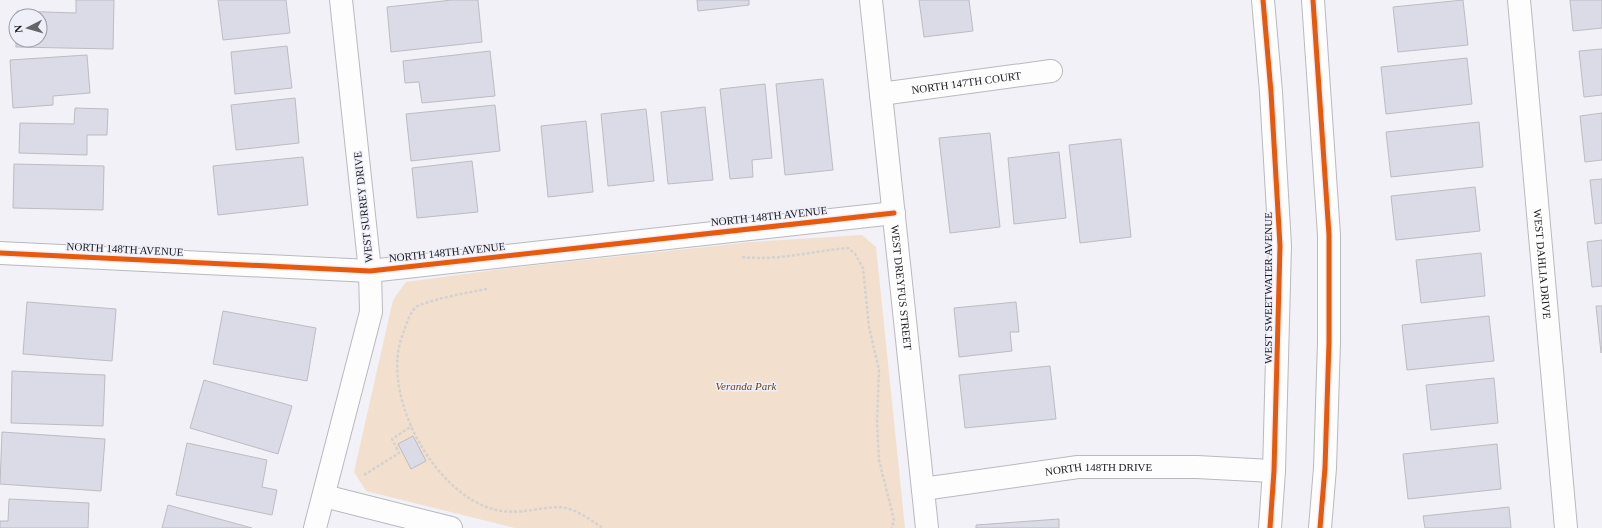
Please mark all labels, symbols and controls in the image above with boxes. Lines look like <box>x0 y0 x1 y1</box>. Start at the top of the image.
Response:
north arrow <box>8 8 48 48</box>
text: N <box>12 24 24 34</box>
street label: NORTH 147TH COURT <box>911 69 1022 96</box>
street label: WEST SURREY DRIVE <box>351 150 375 263</box>
street label: NORTH 148TH AVENUE <box>710 204 828 228</box>
street label: WEST DAHLIA DRIVE <box>1532 208 1553 320</box>
street label: WEST SWEETWATER AVENUE <box>1262 212 1274 364</box>
street label: WEST DREYFUS STREET <box>889 224 914 351</box>
street label: NORTH 148TH AVENUE <box>66 240 184 258</box>
street label: NORTH 148TH AVENUE <box>388 240 506 264</box>
park label: Veranda Park <box>716 380 778 392</box>
street label: NORTH 148TH DRIVE <box>1044 461 1153 478</box>

